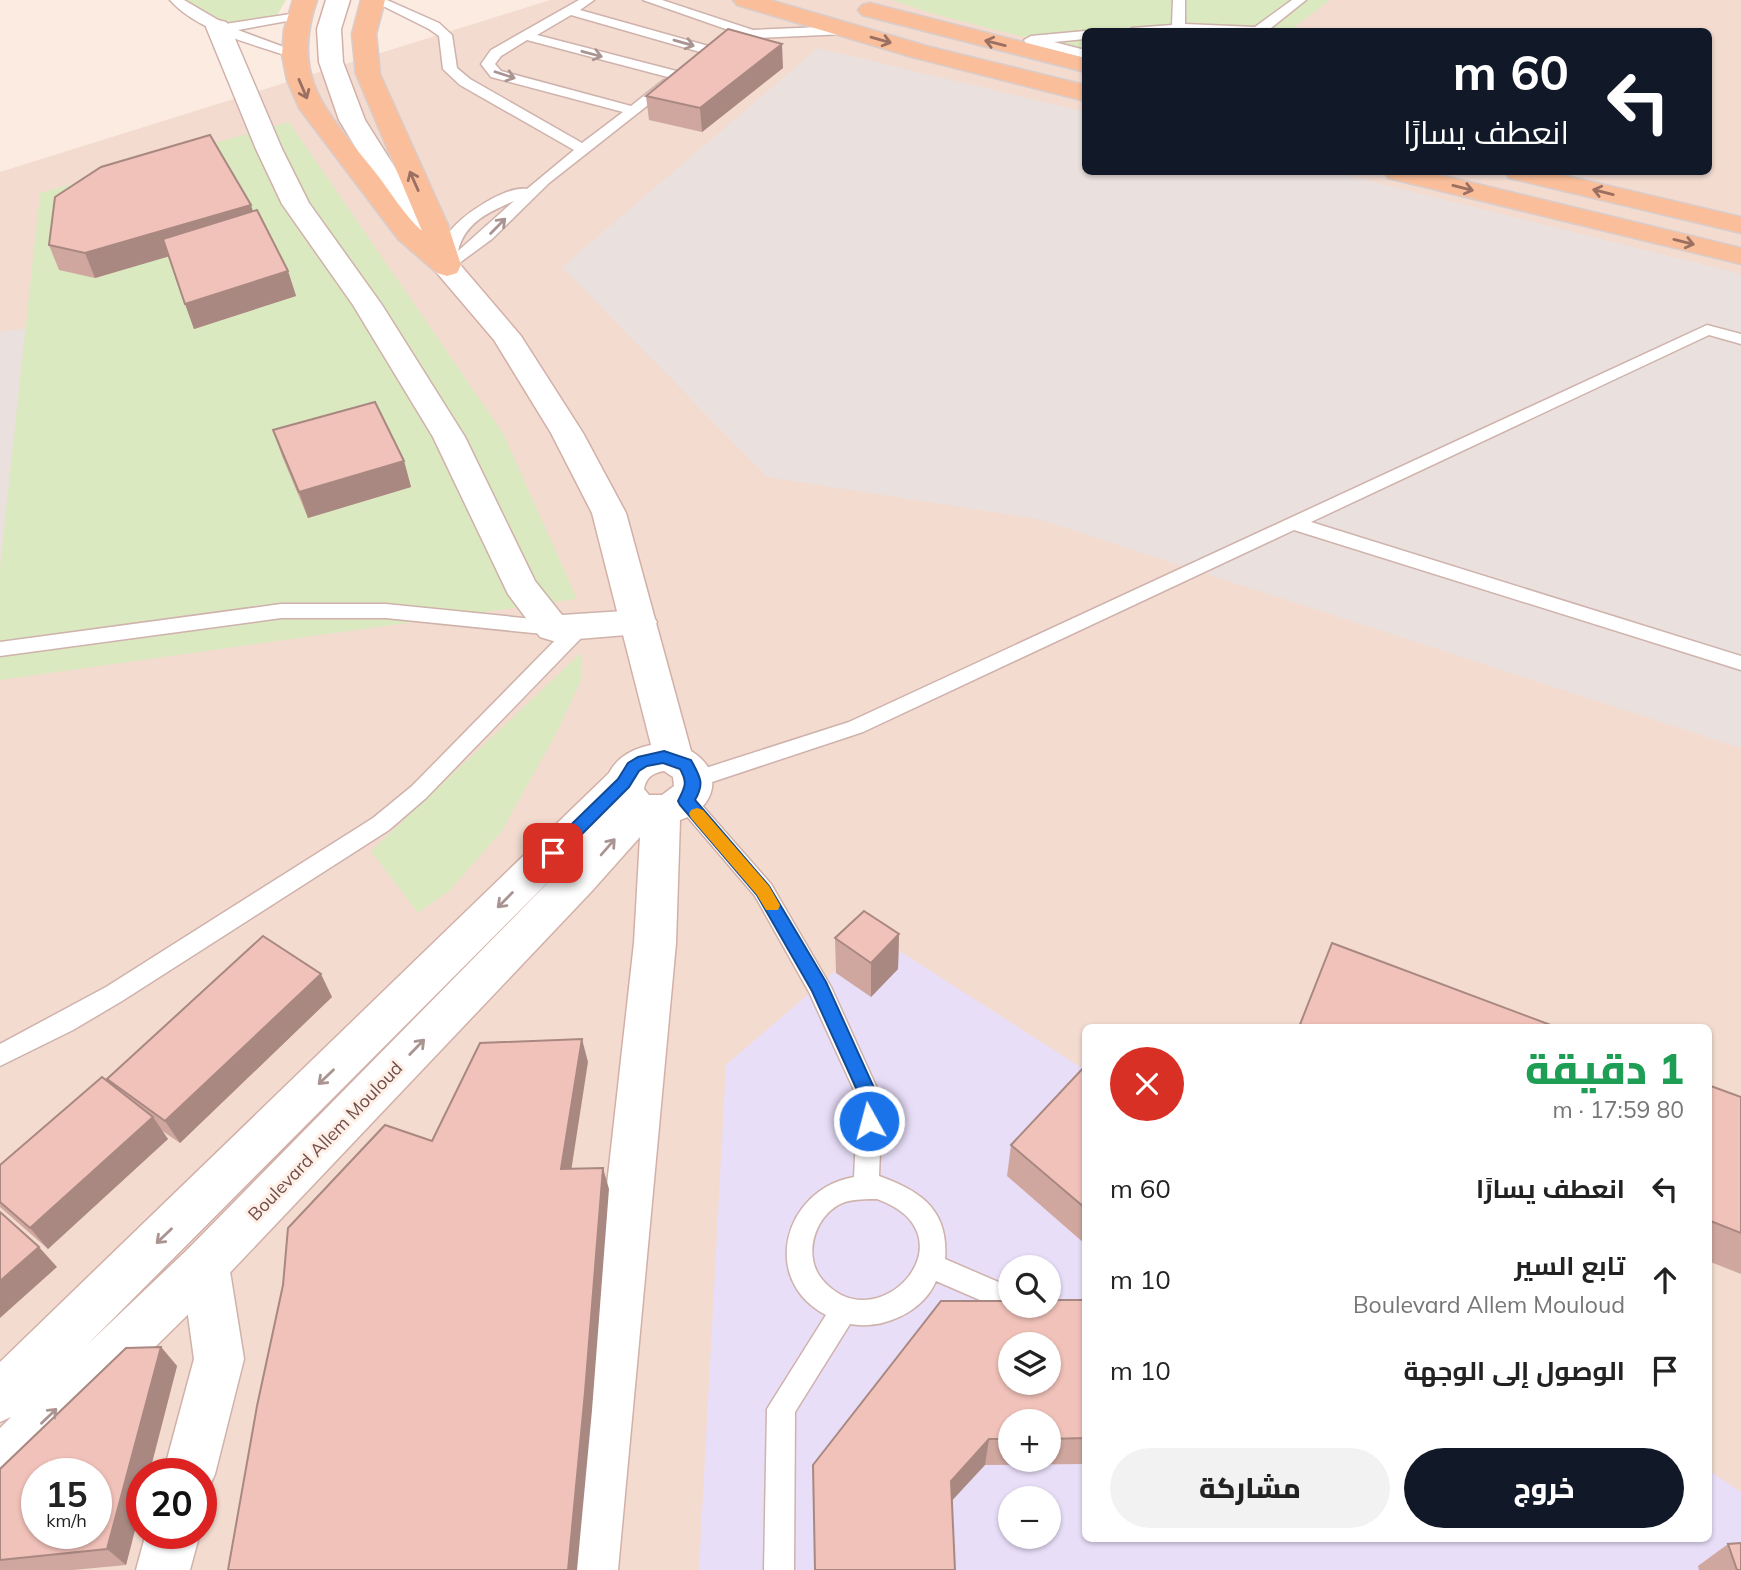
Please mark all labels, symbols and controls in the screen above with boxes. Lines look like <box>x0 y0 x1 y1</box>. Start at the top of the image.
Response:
one-way arrow <box>870 35 892 48</box>
one-way arrow <box>984 36 1007 49</box>
one-way arrow <box>672 37 694 50</box>
text: 60 m <box>1453 41 1569 102</box>
one-way arrow <box>580 48 603 61</box>
icon: left <box>1593 56 1684 147</box>
one-way arrow <box>493 70 515 82</box>
one-way arrow <box>298 78 311 99</box>
text: انعطف يسارًا <box>1403 112 1569 152</box>
one-way arrow <box>407 171 420 192</box>
one-way arrow <box>1451 182 1474 195</box>
one-way arrow <box>1592 185 1615 198</box>
one-way arrow <box>489 217 506 234</box>
one-way arrow <box>1672 236 1695 249</box>
pin <box>523 823 583 883</box>
icon: arrive <box>534 834 572 872</box>
one-way arrow <box>600 838 616 856</box>
one-way arrow <box>497 891 514 908</box>
one-way arrow <box>408 1039 425 1056</box>
text: 1 دقيقة <box>1525 1042 1684 1095</box>
button: close <box>1110 1047 1184 1121</box>
street label: Boulevard Allem Mouloud <box>243 1056 407 1226</box>
one-way arrow <box>318 1069 335 1086</box>
position arrow <box>832 1084 906 1158</box>
text: 80 m · 17:59 <box>1552 1095 1684 1124</box>
icon: left <box>1646 1170 1684 1208</box>
text: 60 m <box>1110 1172 1171 1205</box>
text: انعطف يسارًا <box>1476 1172 1625 1205</box>
one-way arrow <box>155 1228 172 1245</box>
text: تابع السير <box>1514 1249 1625 1282</box>
map controls <box>998 1255 1061 1549</box>
button: search <box>998 1255 1061 1318</box>
icon: ahead <box>1646 1261 1684 1299</box>
text: 10 m <box>1110 1263 1171 1296</box>
text: Boulevard Allem Mouloud <box>1353 1290 1625 1319</box>
button: layers <box>998 1332 1061 1395</box>
icon: arrive <box>1646 1352 1684 1390</box>
text: 10 m <box>1110 1354 1171 1387</box>
text: الوصول إلى الوجهة <box>1404 1354 1625 1387</box>
one-way arrow <box>40 1408 57 1425</box>
button: + <box>998 1409 1061 1472</box>
button: مشاركة <box>1110 1448 1390 1528</box>
button: خروج <box>1404 1448 1684 1528</box>
speed limit sign: 20 <box>126 1458 217 1549</box>
text: 15 <box>45 1472 88 1516</box>
button: − <box>998 1486 1061 1549</box>
text: km/h <box>46 1509 87 1532</box>

